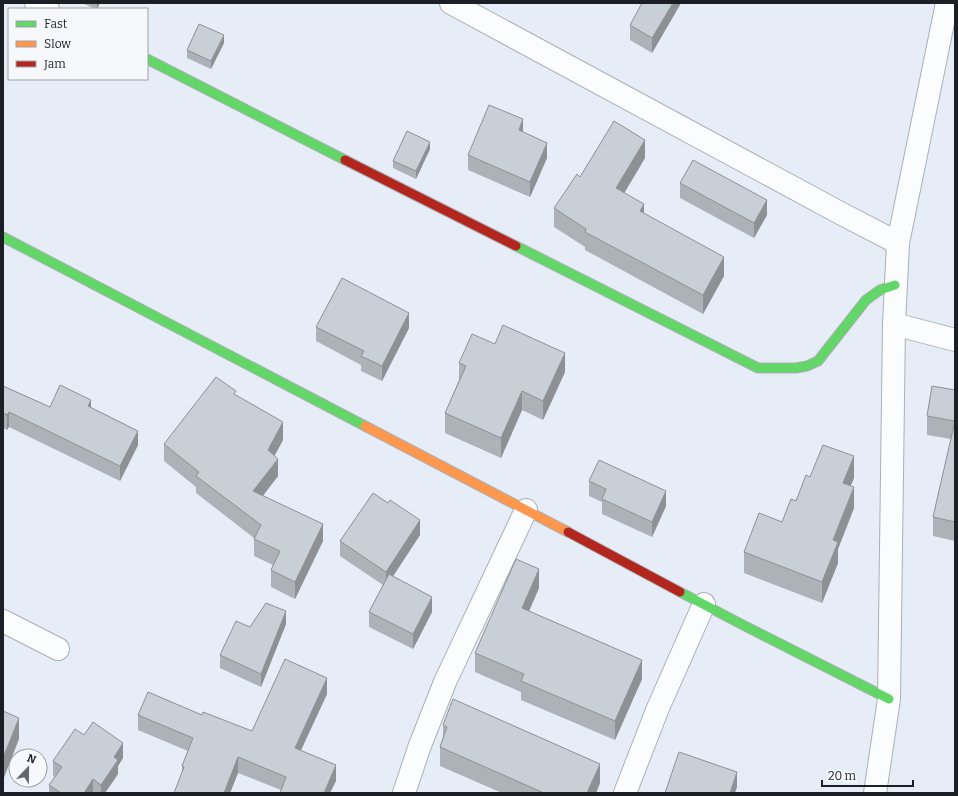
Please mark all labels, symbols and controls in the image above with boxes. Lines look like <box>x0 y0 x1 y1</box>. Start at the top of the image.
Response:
legend <box>8 8 148 80</box>
text: Fast <box>44 17 68 31</box>
text: Slow <box>44 37 71 51</box>
text: Jam <box>43 57 66 71</box>
north arrow <box>8 748 48 788</box>
text: N <box>25 752 38 767</box>
scale bar <box>822 762 913 788</box>
text: 20 m <box>828 769 857 783</box>

